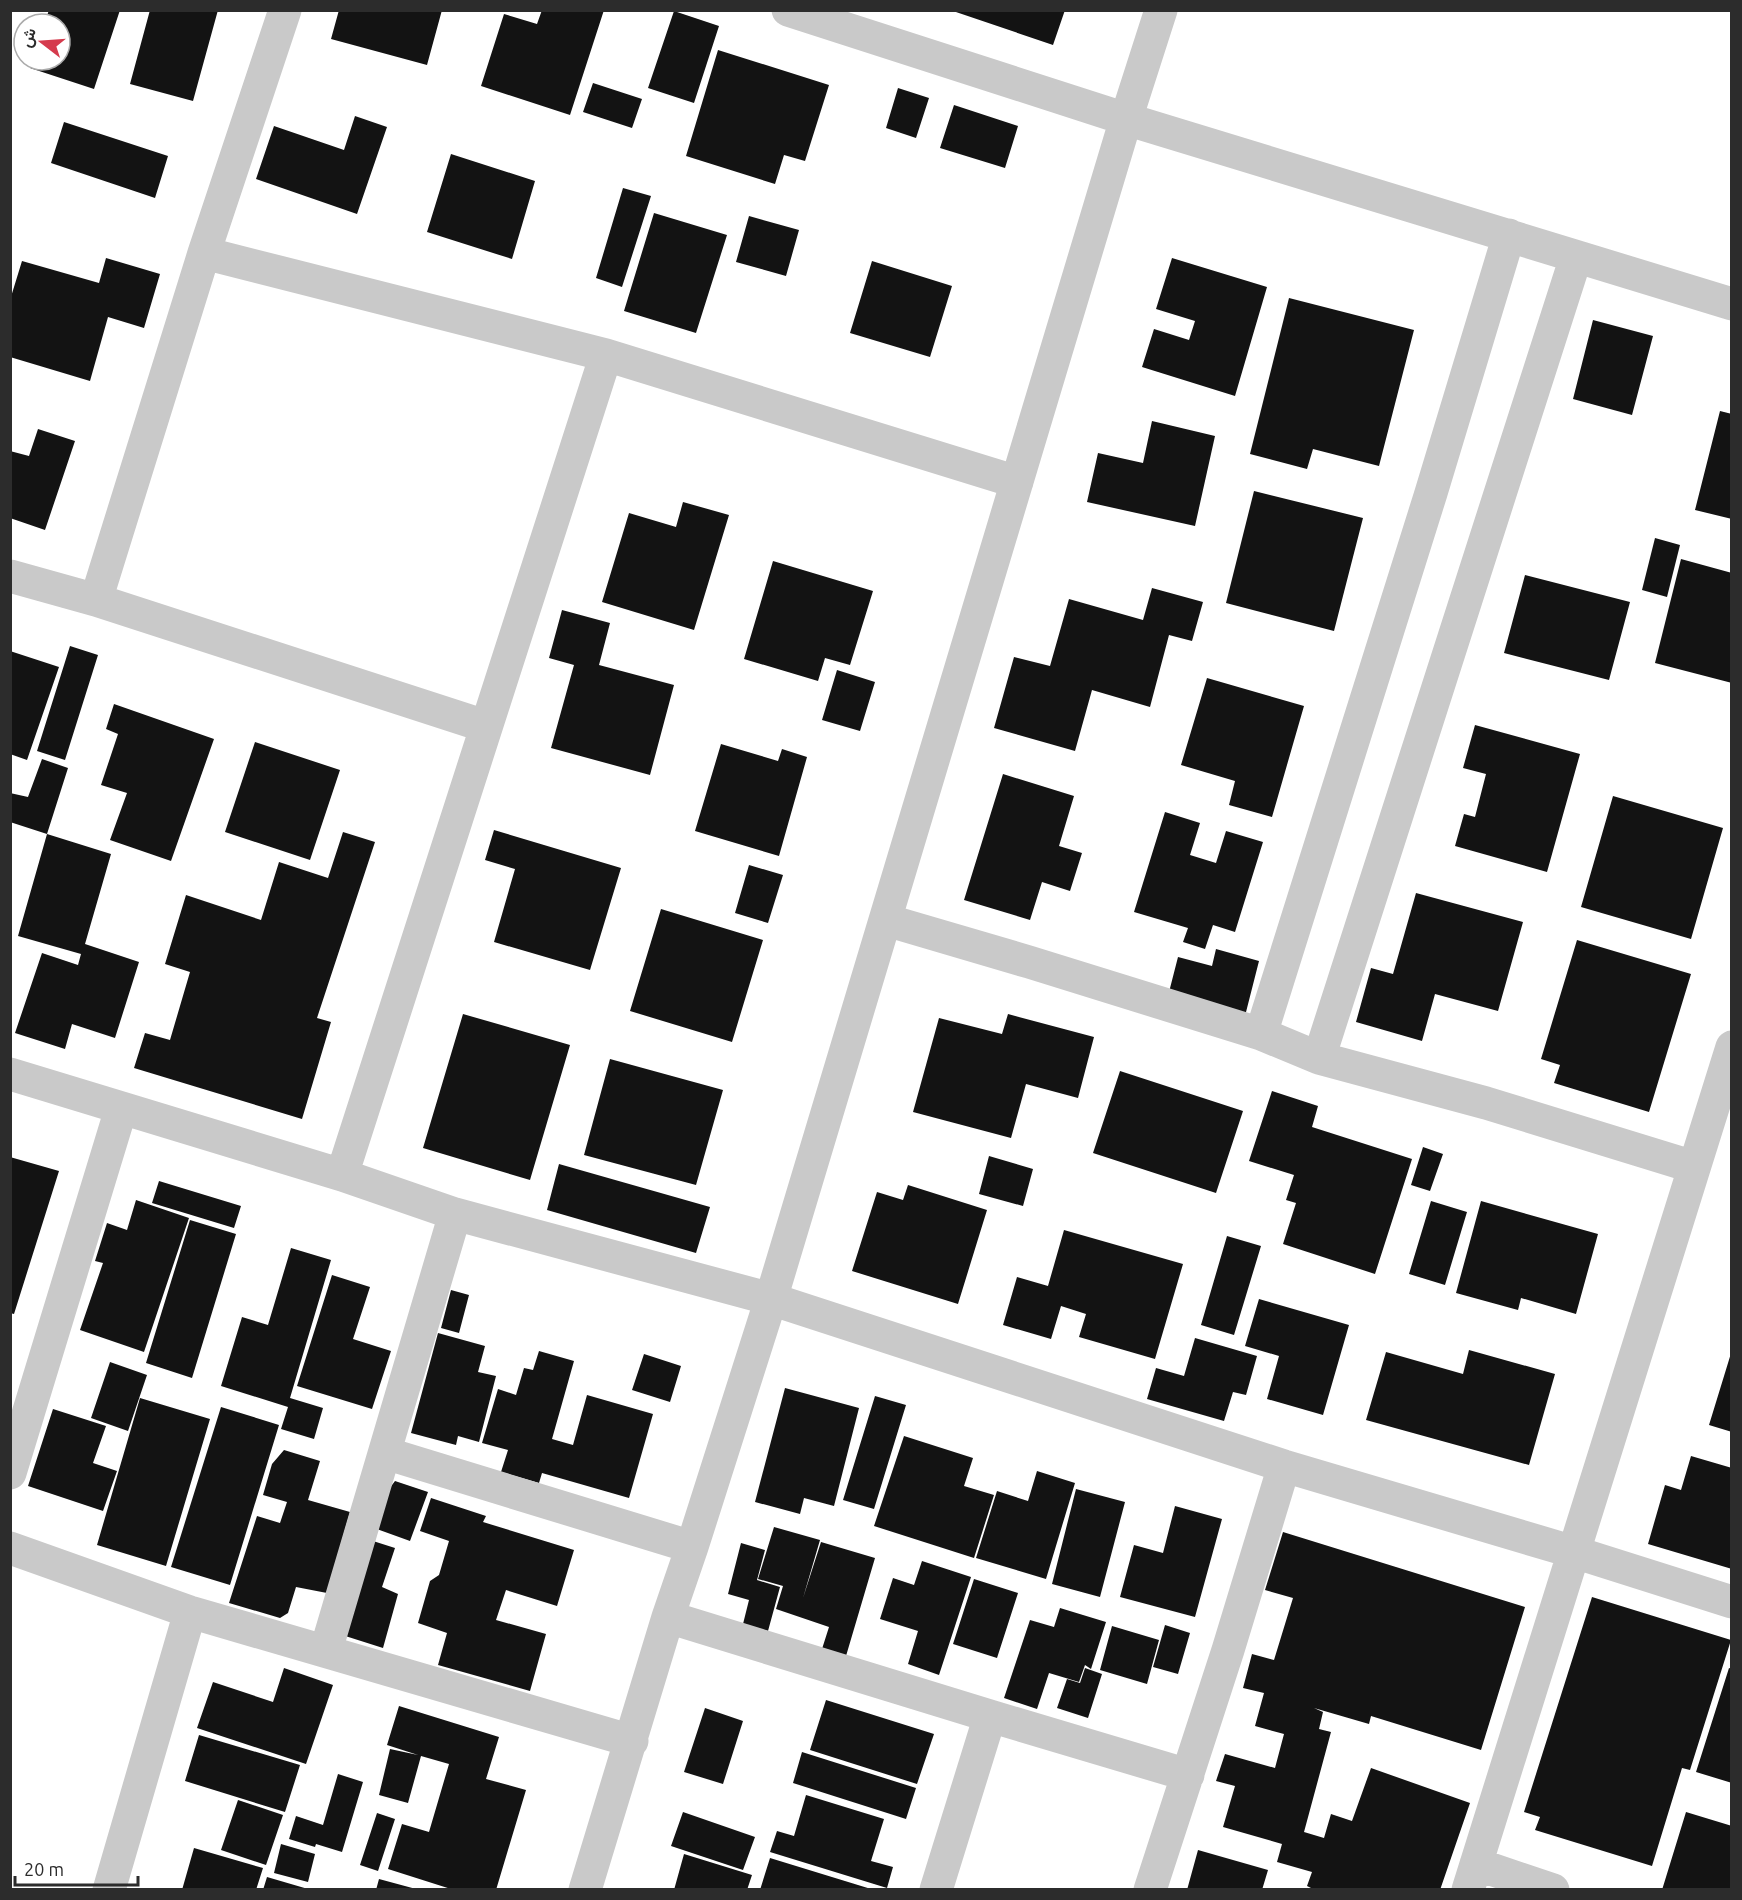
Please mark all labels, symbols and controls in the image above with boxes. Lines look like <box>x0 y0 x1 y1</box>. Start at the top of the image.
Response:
north arrow <box>12 12 72 72</box>
text: ش <box>16 26 40 50</box>
scale bar <box>15 1849 138 1887</box>
text: 20 m <box>24 1859 64 1879</box>

